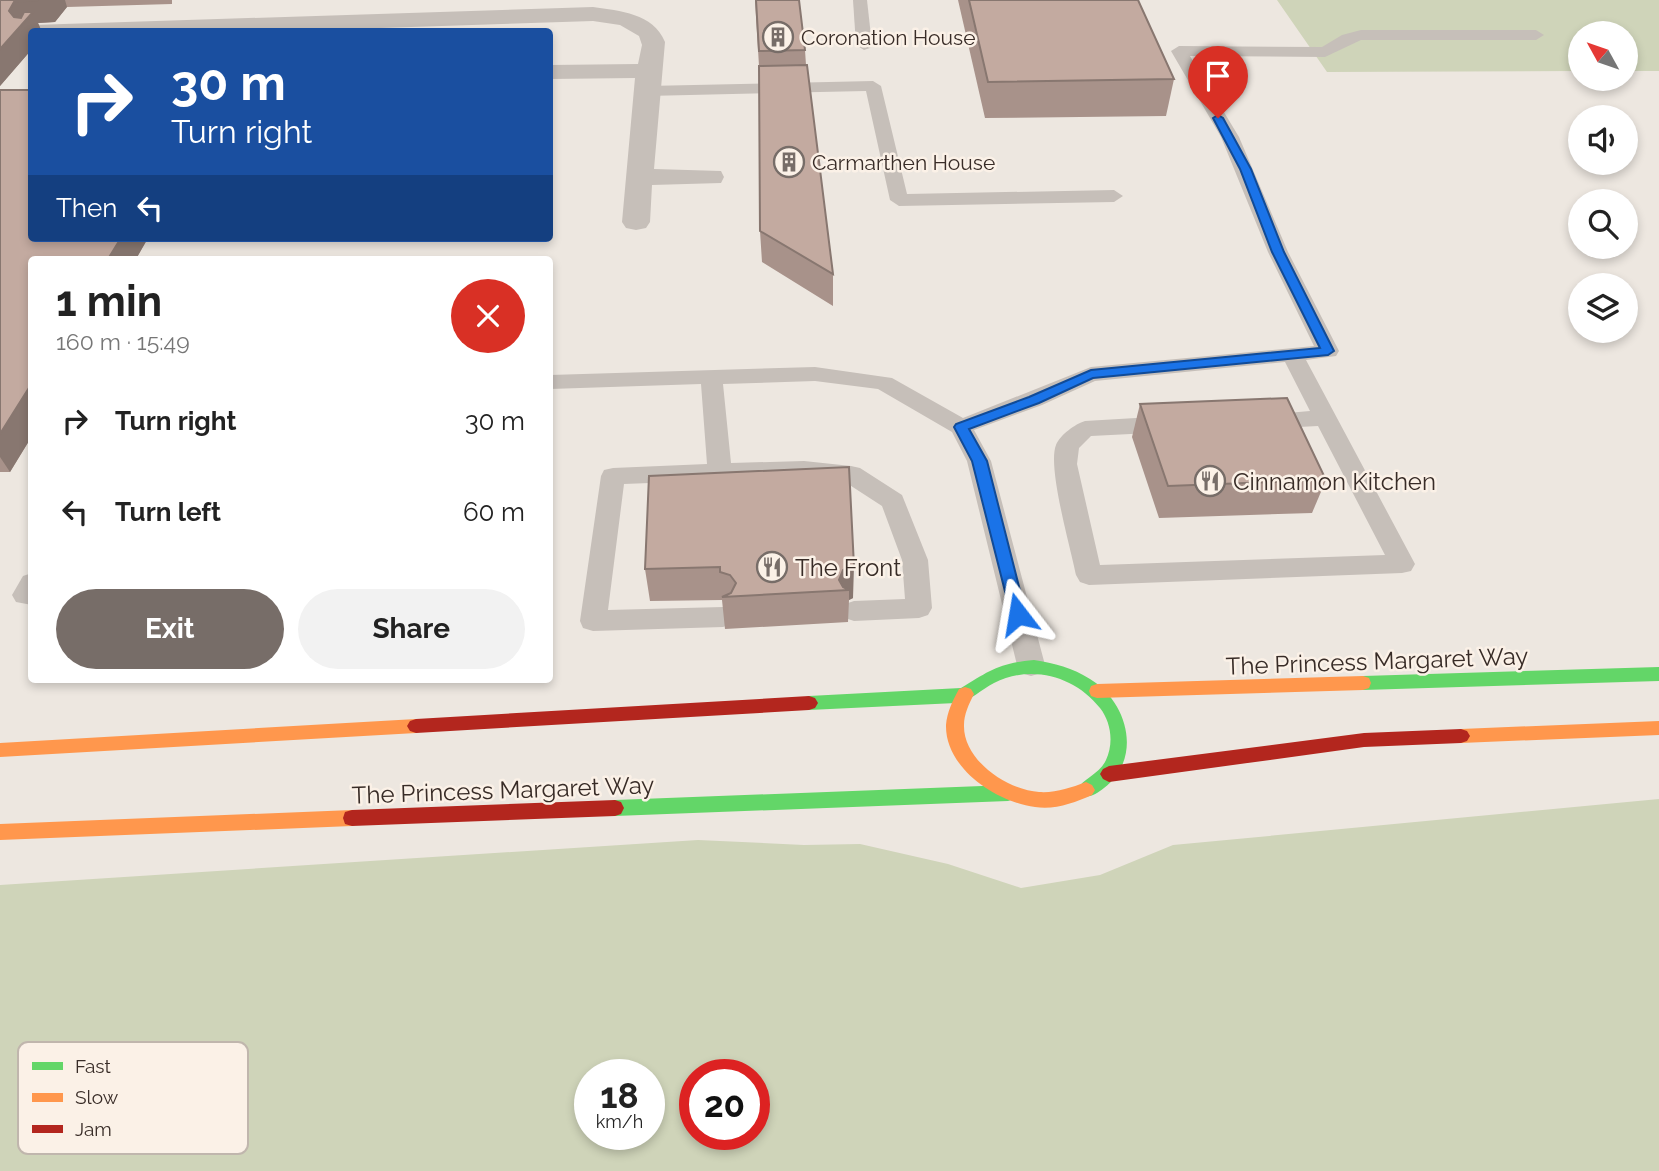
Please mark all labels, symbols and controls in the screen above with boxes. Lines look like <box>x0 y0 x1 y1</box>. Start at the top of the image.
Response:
building icon: Coronation House <box>761 20 795 54</box>
north arrow <box>1568 21 1638 91</box>
map controls <box>1568 21 1638 343</box>
place label: Coronation House <box>801 25 976 50</box>
pin <box>1188 46 1248 118</box>
text: 30 m <box>171 54 286 111</box>
icon: right <box>56 56 147 147</box>
icon: arrive <box>1199 57 1237 95</box>
button: sound <box>1568 105 1638 175</box>
text: Turn right <box>171 113 312 150</box>
building icon: Carmarthen House <box>772 145 806 179</box>
place label: Carmarthen House <box>812 150 995 175</box>
icon: left <box>131 189 169 227</box>
button: search <box>1568 189 1638 259</box>
text: Then <box>56 193 117 223</box>
button: layers <box>1568 273 1638 343</box>
text: 1 min <box>56 277 162 326</box>
button: close <box>451 279 525 353</box>
text: 160 m · 15:49 <box>56 328 190 355</box>
icon: right <box>56 402 94 440</box>
text: Turn right <box>115 406 236 436</box>
text: 30 m <box>465 406 525 436</box>
restaurant icon: Cinnamon Kitchen <box>1193 464 1227 498</box>
place label: Cinnamon Kitchen <box>1233 467 1436 496</box>
icon: left <box>56 493 94 531</box>
text: Turn left <box>115 497 221 527</box>
text: 60 m <box>463 497 525 527</box>
restaurant icon: The Front <box>755 550 789 584</box>
place label: The Front <box>795 553 901 582</box>
position arrow <box>981 577 1055 651</box>
button: Exit <box>56 589 284 669</box>
button: Share <box>298 589 525 669</box>
street label: The Princess Margaret Way <box>1225 641 1529 681</box>
street label: The Princess Margaret Way <box>351 770 655 810</box>
legend <box>18 1042 248 1154</box>
text: Fast <box>75 1055 111 1077</box>
speed limit sign: 20 <box>679 1059 770 1150</box>
text: 18 <box>600 1075 639 1116</box>
text: Slow <box>75 1086 119 1108</box>
text: km/h <box>596 1111 643 1132</box>
text: Jam <box>75 1118 112 1140</box>

